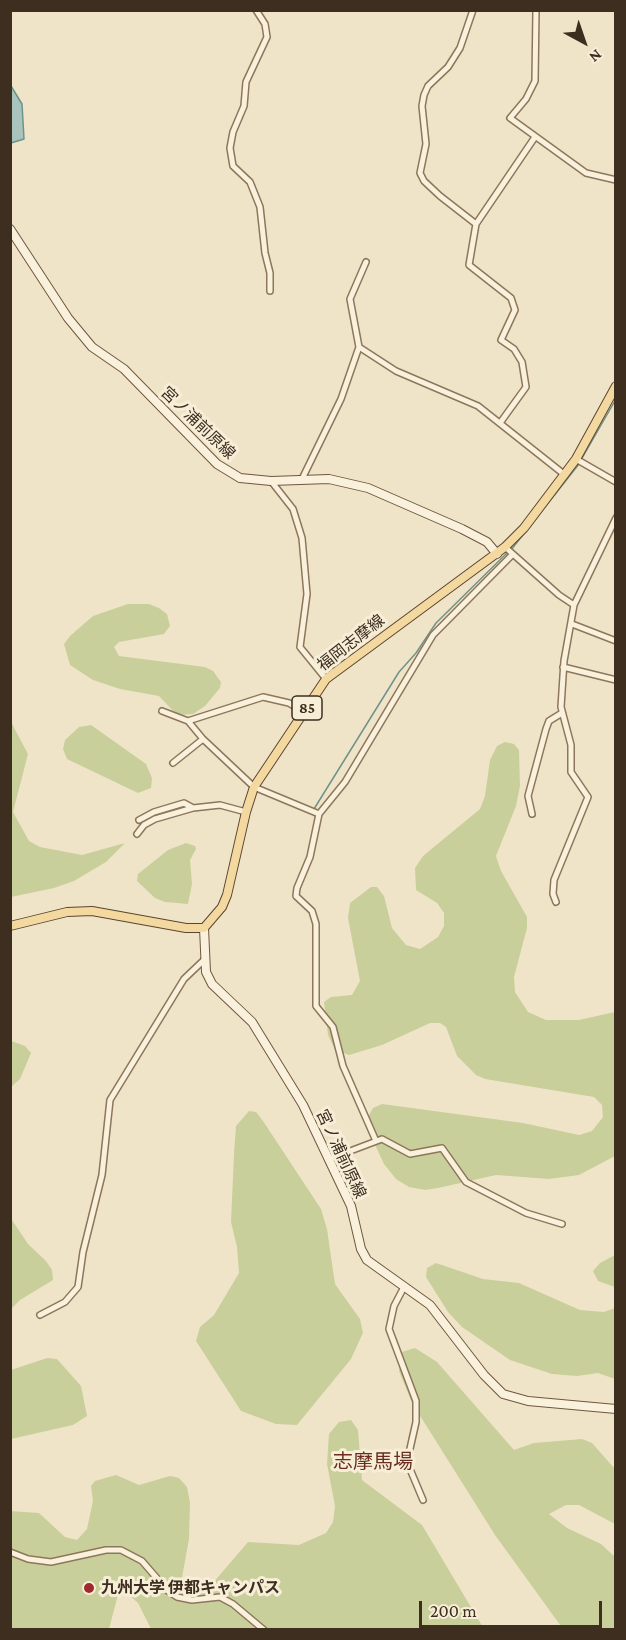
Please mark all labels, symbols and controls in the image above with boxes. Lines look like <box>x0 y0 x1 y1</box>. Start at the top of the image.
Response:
north arrow <box>554 12 614 72</box>
text: N <box>586 46 606 66</box>
street label: 宮ノ浦前原線 <box>157 383 239 463</box>
street label: 福岡志摩線 <box>314 611 388 675</box>
road number: 85 <box>292 696 322 720</box>
street label: 宮ノ浦前原線 <box>312 1106 370 1202</box>
district label: 志摩馬場 <box>333 1450 413 1474</box>
place label: 九州大学 伊都キャンパス <box>101 1578 280 1598</box>
marker: 九州大学 伊都キャンパス <box>82 1581 96 1595</box>
scale bar <box>422 1589 605 1627</box>
text: 200 m <box>430 1601 477 1621</box>

